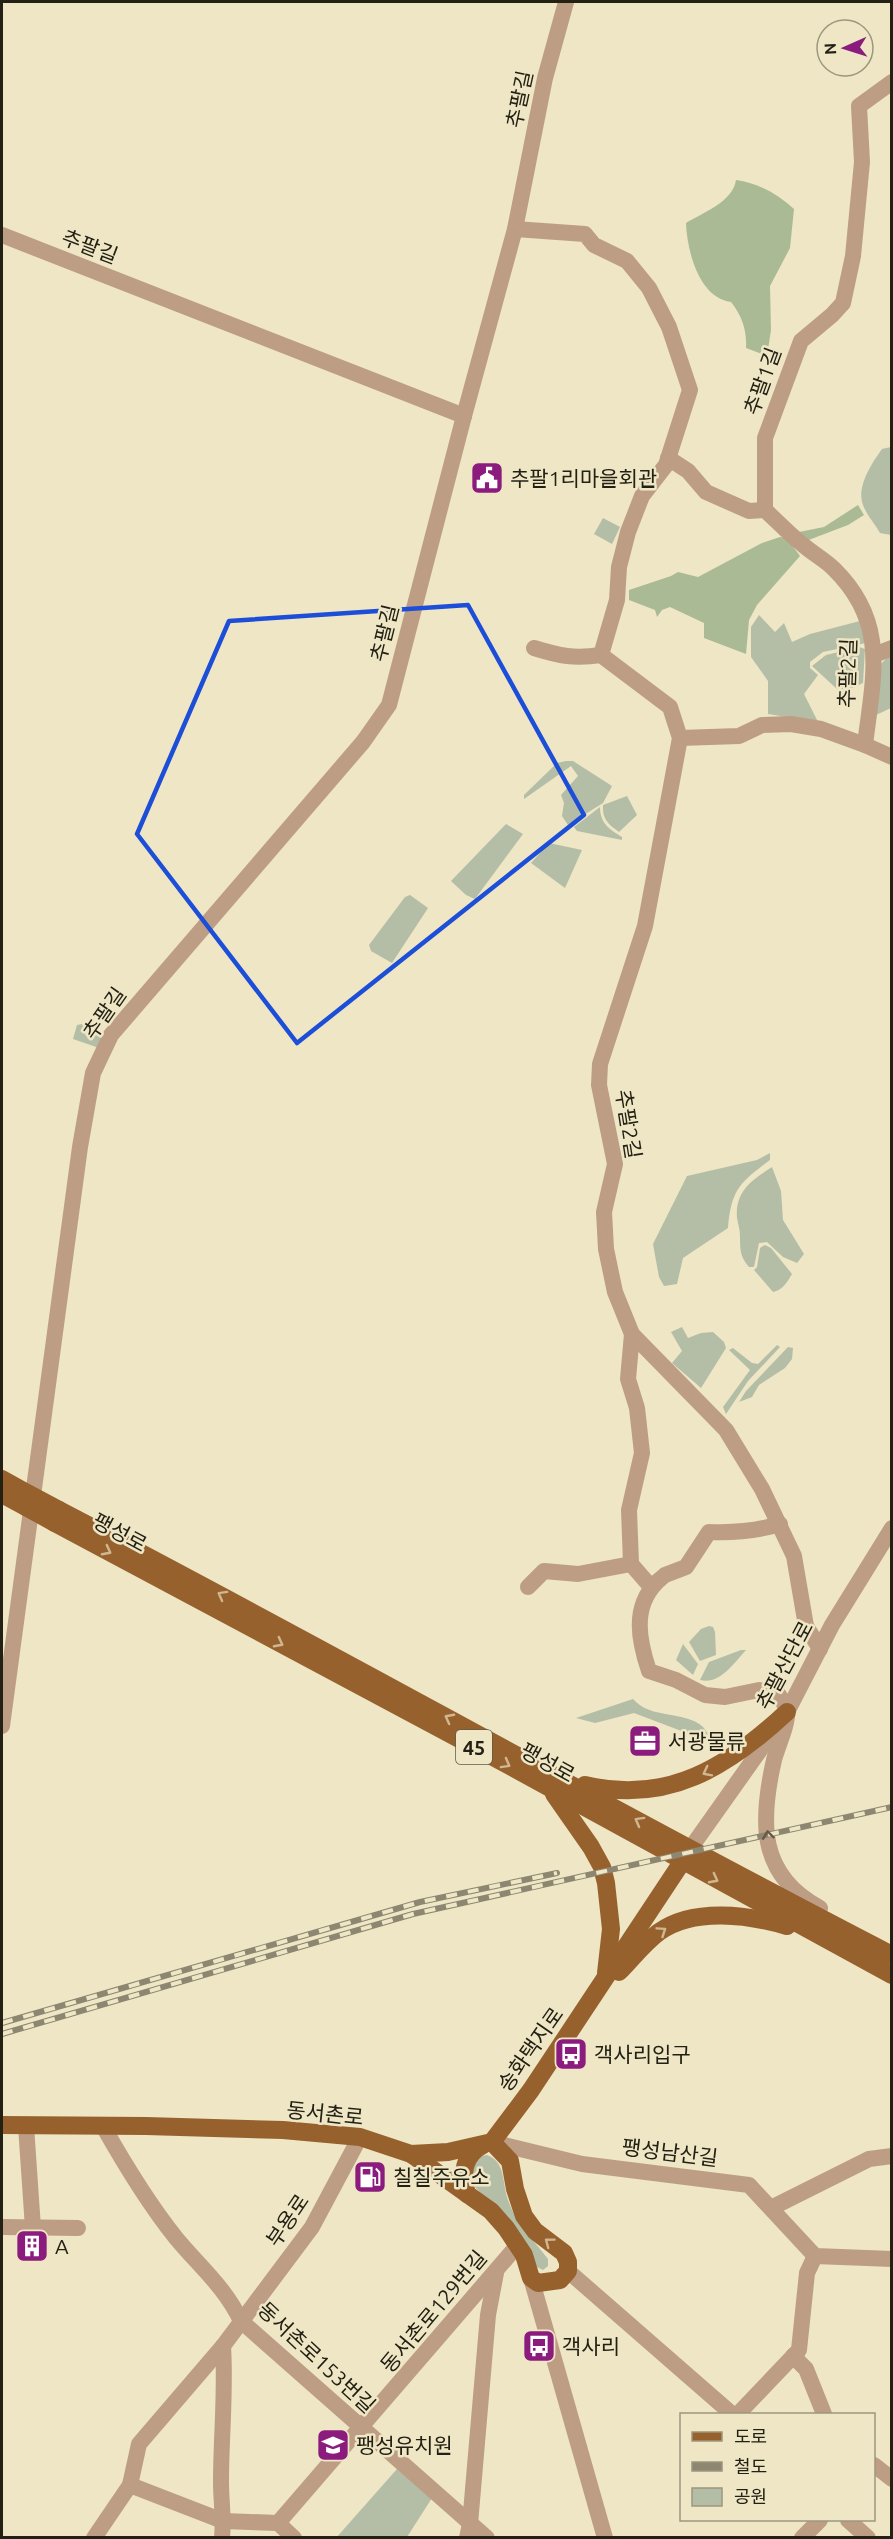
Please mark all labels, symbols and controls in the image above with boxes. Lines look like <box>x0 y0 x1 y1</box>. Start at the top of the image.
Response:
north arrow <box>815 18 875 78</box>
text: N <box>821 42 839 55</box>
street label: 추팔길 <box>501 68 537 130</box>
street label: 추팔길 <box>59 224 121 268</box>
street label: 추팔1길 <box>739 344 785 418</box>
public building icon: 추팔1리마을회관 <box>469 460 505 496</box>
place label: 추팔1리마을회관 <box>510 466 657 490</box>
street label: 추팔길 <box>365 602 403 664</box>
street label: 추팔2길 <box>834 638 860 708</box>
street label: 추팔길 <box>78 982 130 1044</box>
street label: 추팔2길 <box>612 1088 646 1160</box>
street label: 팽성로 <box>89 1508 151 1556</box>
one-way arrow <box>100 1544 111 1555</box>
one-way arrow <box>218 1591 228 1602</box>
street label: 추팔산단로 <box>751 1617 817 1713</box>
one-way arrow <box>272 1635 283 1647</box>
one-way arrow <box>445 1714 455 1725</box>
office icon: 서광물류 <box>627 1723 663 1759</box>
place label: 서광물류 <box>668 1729 745 1753</box>
road number: 45 <box>456 1730 492 1764</box>
street label: 팽성로 <box>517 1737 579 1787</box>
one-way arrow <box>500 1757 510 1769</box>
one-way arrow <box>703 1765 714 1776</box>
one-way arrow <box>634 1817 645 1828</box>
one-way arrow <box>762 1830 774 1839</box>
one-way arrow <box>707 1872 718 1883</box>
one-way arrow <box>656 1927 667 1938</box>
street label: 송화택지로 <box>492 2003 568 2095</box>
bus stop icon: 객사리입구 <box>553 2036 589 2072</box>
place label: 객사리입구 <box>594 2042 691 2066</box>
street label: 동서촌로 <box>285 2097 365 2129</box>
street label: 팽성남산길 <box>621 2134 719 2170</box>
fuel station icon: 칠칠주유소 <box>352 2159 388 2195</box>
place label: 칠칠주유소 <box>393 2165 490 2189</box>
street label: 부용로 <box>261 2189 313 2251</box>
building icon: A <box>14 2228 50 2264</box>
place label: A <box>55 2234 69 2258</box>
one-way arrow <box>545 2238 556 2249</box>
street label: 동서촌로129번길 <box>375 2245 491 2377</box>
street label: 동서촌로153번길 <box>253 2297 381 2417</box>
bus stop icon: 객사리 <box>521 2328 557 2364</box>
place label: 객사리 <box>562 2334 620 2358</box>
legend <box>680 2413 875 2521</box>
text: 도로 <box>734 2426 767 2446</box>
school or university icon: 팽성유치원 <box>315 2427 351 2463</box>
place label: 팽성유치원 <box>356 2433 453 2457</box>
text: 철도 <box>734 2456 767 2476</box>
text: 공원 <box>734 2486 767 2506</box>

